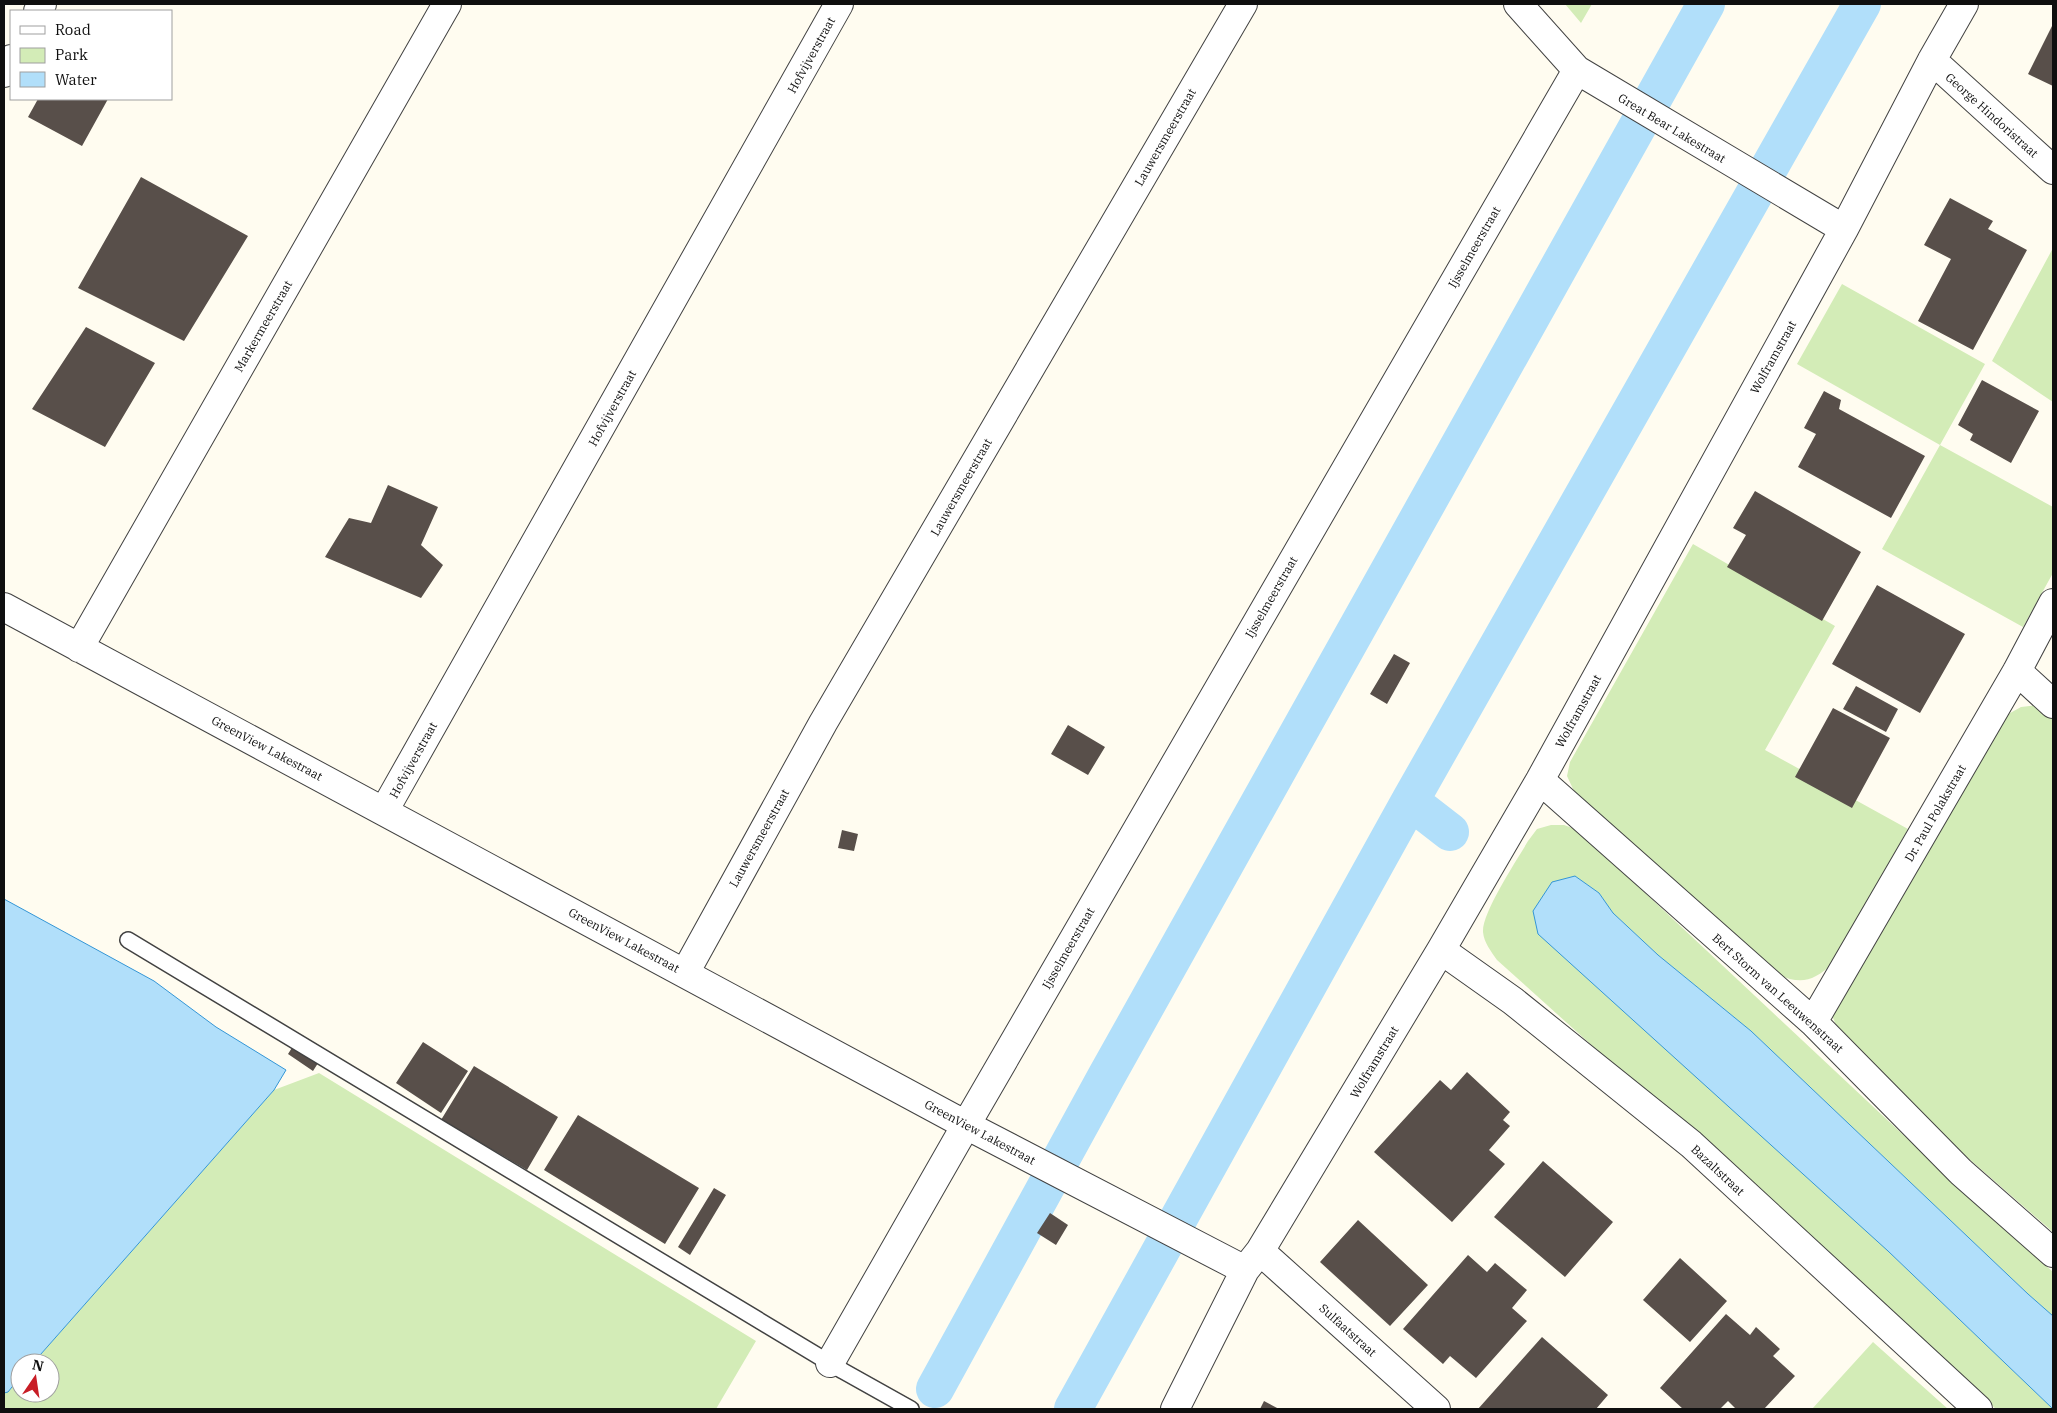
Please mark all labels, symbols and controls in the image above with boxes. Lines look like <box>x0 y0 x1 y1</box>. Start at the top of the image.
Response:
legend <box>10 10 172 100</box>
street label: Hofvijverstraat <box>784 14 838 96</box>
text: Road <box>55 20 91 39</box>
text: Park <box>55 45 88 64</box>
street label: George Hindoristraat <box>1943 69 2041 161</box>
text: Water <box>55 70 97 89</box>
street label: Lauwersmeerstraat <box>1131 86 1199 188</box>
street label: Great Bear Lakestraat <box>1616 90 1728 166</box>
street label: Ijsselmeerstraat <box>1445 204 1503 290</box>
street label: Markermeerstraat <box>231 278 295 374</box>
street label: Wolframstraat <box>1747 318 1799 396</box>
street label: Hofvijverstraat <box>585 367 639 449</box>
street label: Lauwersmeerstraat <box>927 436 995 538</box>
street label: Ijsselmeerstraat <box>1242 554 1300 640</box>
street label: Wolframstraat <box>1552 672 1604 750</box>
street label: GreenView Lakestraat <box>209 712 325 784</box>
street label: Hofvijverstraat <box>386 719 440 801</box>
street label: Dr. Paul Polakstraat <box>1901 762 1969 864</box>
street label: Lauwersmeerstraat <box>726 786 792 890</box>
street label: GreenView Lakestraat <box>566 904 682 976</box>
street label: Ijsselmeerstraat <box>1039 905 1097 991</box>
street label: Bert Storm van Leeuwenstraat <box>1709 930 1847 1056</box>
street label: Wolframstraat <box>1347 1023 1401 1101</box>
street label: GreenView Lakestraat <box>922 1096 1038 1168</box>
street label: Bazaltstraat <box>1688 1141 1748 1199</box>
street label: Sulfaatstraat <box>1316 1300 1380 1360</box>
north arrow <box>10 1353 60 1403</box>
text: N <box>31 1355 45 1375</box>

